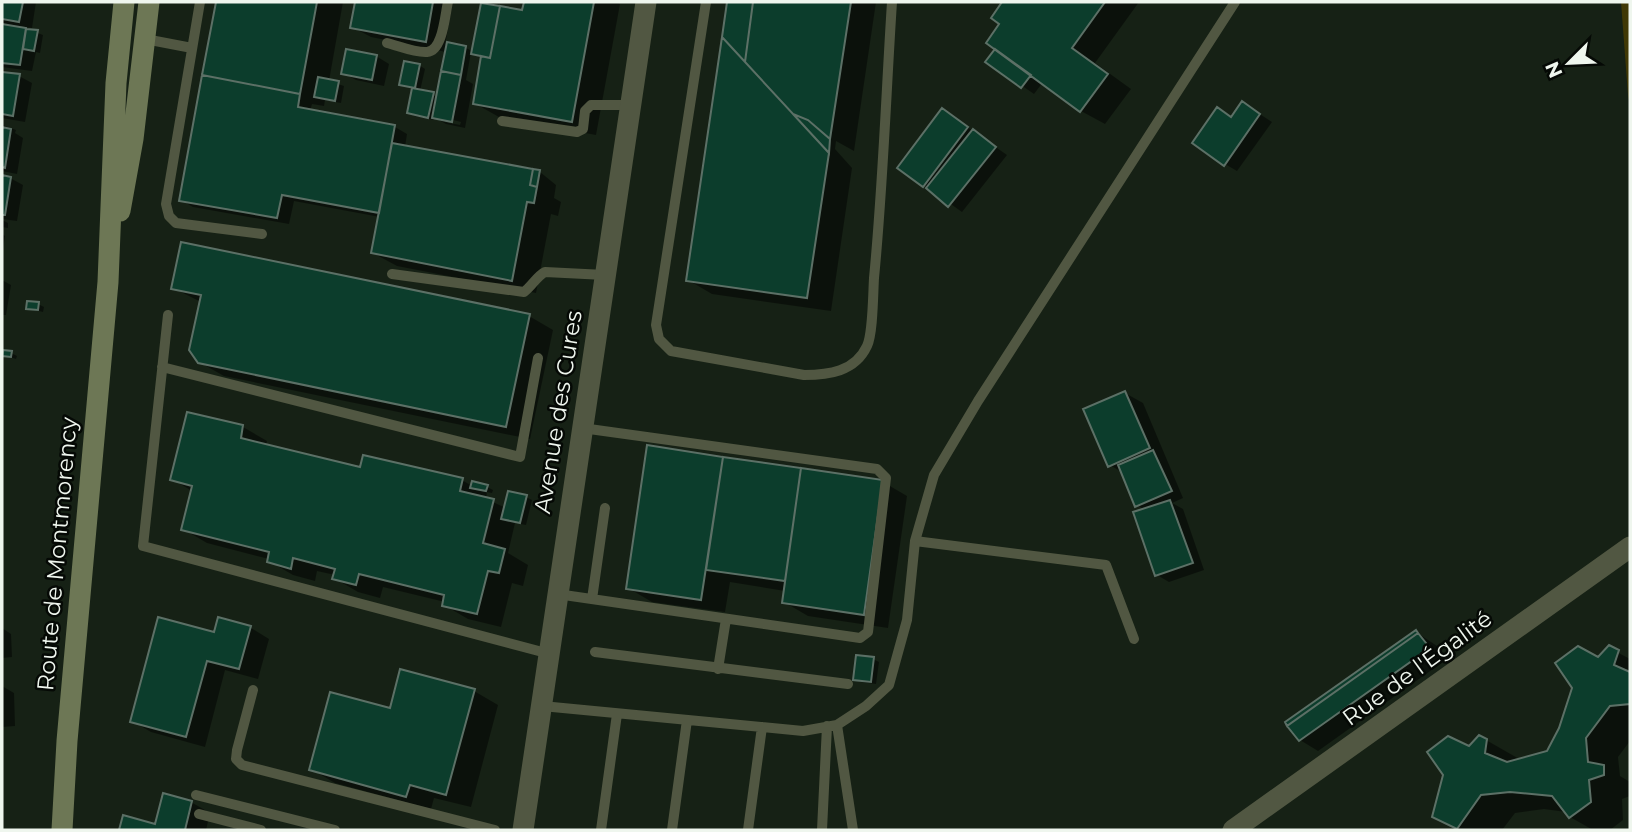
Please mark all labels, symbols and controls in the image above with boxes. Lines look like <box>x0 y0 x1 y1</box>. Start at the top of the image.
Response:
north arrow <box>1534 28 1604 98</box>
text: N <box>1540 58 1568 81</box>
street label: Avenue des Cures <box>528 309 588 515</box>
street label: Route de Montmorency <box>31 415 83 692</box>
street label: Rue de l'Égalité <box>1337 604 1497 732</box>

